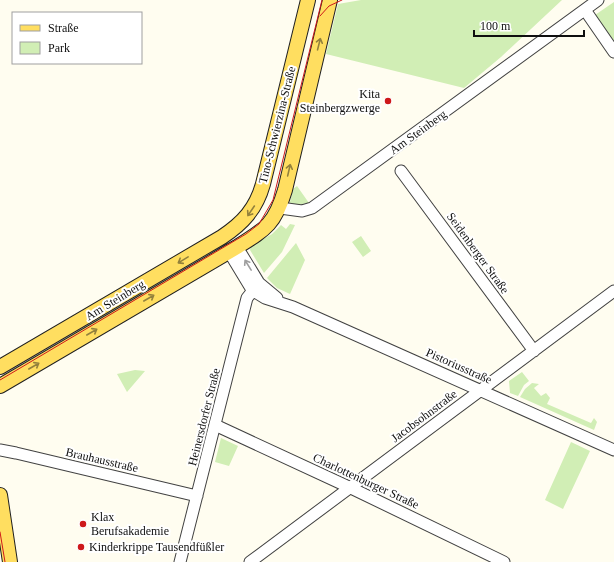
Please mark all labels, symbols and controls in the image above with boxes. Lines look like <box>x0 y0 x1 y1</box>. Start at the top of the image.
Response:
legend <box>12 12 142 64</box>
scale bar <box>474 12 584 38</box>
text: 100 m <box>480 19 511 33</box>
text: Straße <box>48 21 79 35</box>
one-way arrow <box>316 37 323 50</box>
text: Park <box>48 41 70 55</box>
street label: Tino-Schwierzina-Straße <box>256 65 298 185</box>
place label: Kita Steinbergzwerge <box>300 87 381 115</box>
marker: Kita Steinbergzwerge <box>383 96 393 106</box>
street label: Am Steinberg <box>387 107 449 157</box>
one-way arrow <box>286 164 294 177</box>
one-way arrow <box>247 206 255 217</box>
street label: Seidenberger Straße <box>444 210 512 296</box>
one-way arrow <box>177 256 189 264</box>
one-way arrow <box>244 260 252 271</box>
street label: Am Steinberg <box>83 277 147 323</box>
one-way arrow <box>143 294 155 302</box>
one-way arrow <box>86 327 98 335</box>
street label: Pistoriusstraße <box>424 345 494 387</box>
one-way arrow <box>28 362 40 370</box>
street label: Heinersdorfer Straße <box>185 367 223 467</box>
street label: Jacobsohnstraße <box>388 387 460 445</box>
street label: Brauhausstraße <box>64 445 140 475</box>
street label: Charlottenburger Straße <box>311 450 421 512</box>
place label: Klax Berufsakademie <box>91 510 169 538</box>
marker: Klax Berufsakademie <box>78 519 88 529</box>
place label: Kinderkrippe Tausendfüßler <box>89 540 224 554</box>
marker: Kinderkrippe Tausendfüßler <box>76 542 86 552</box>

